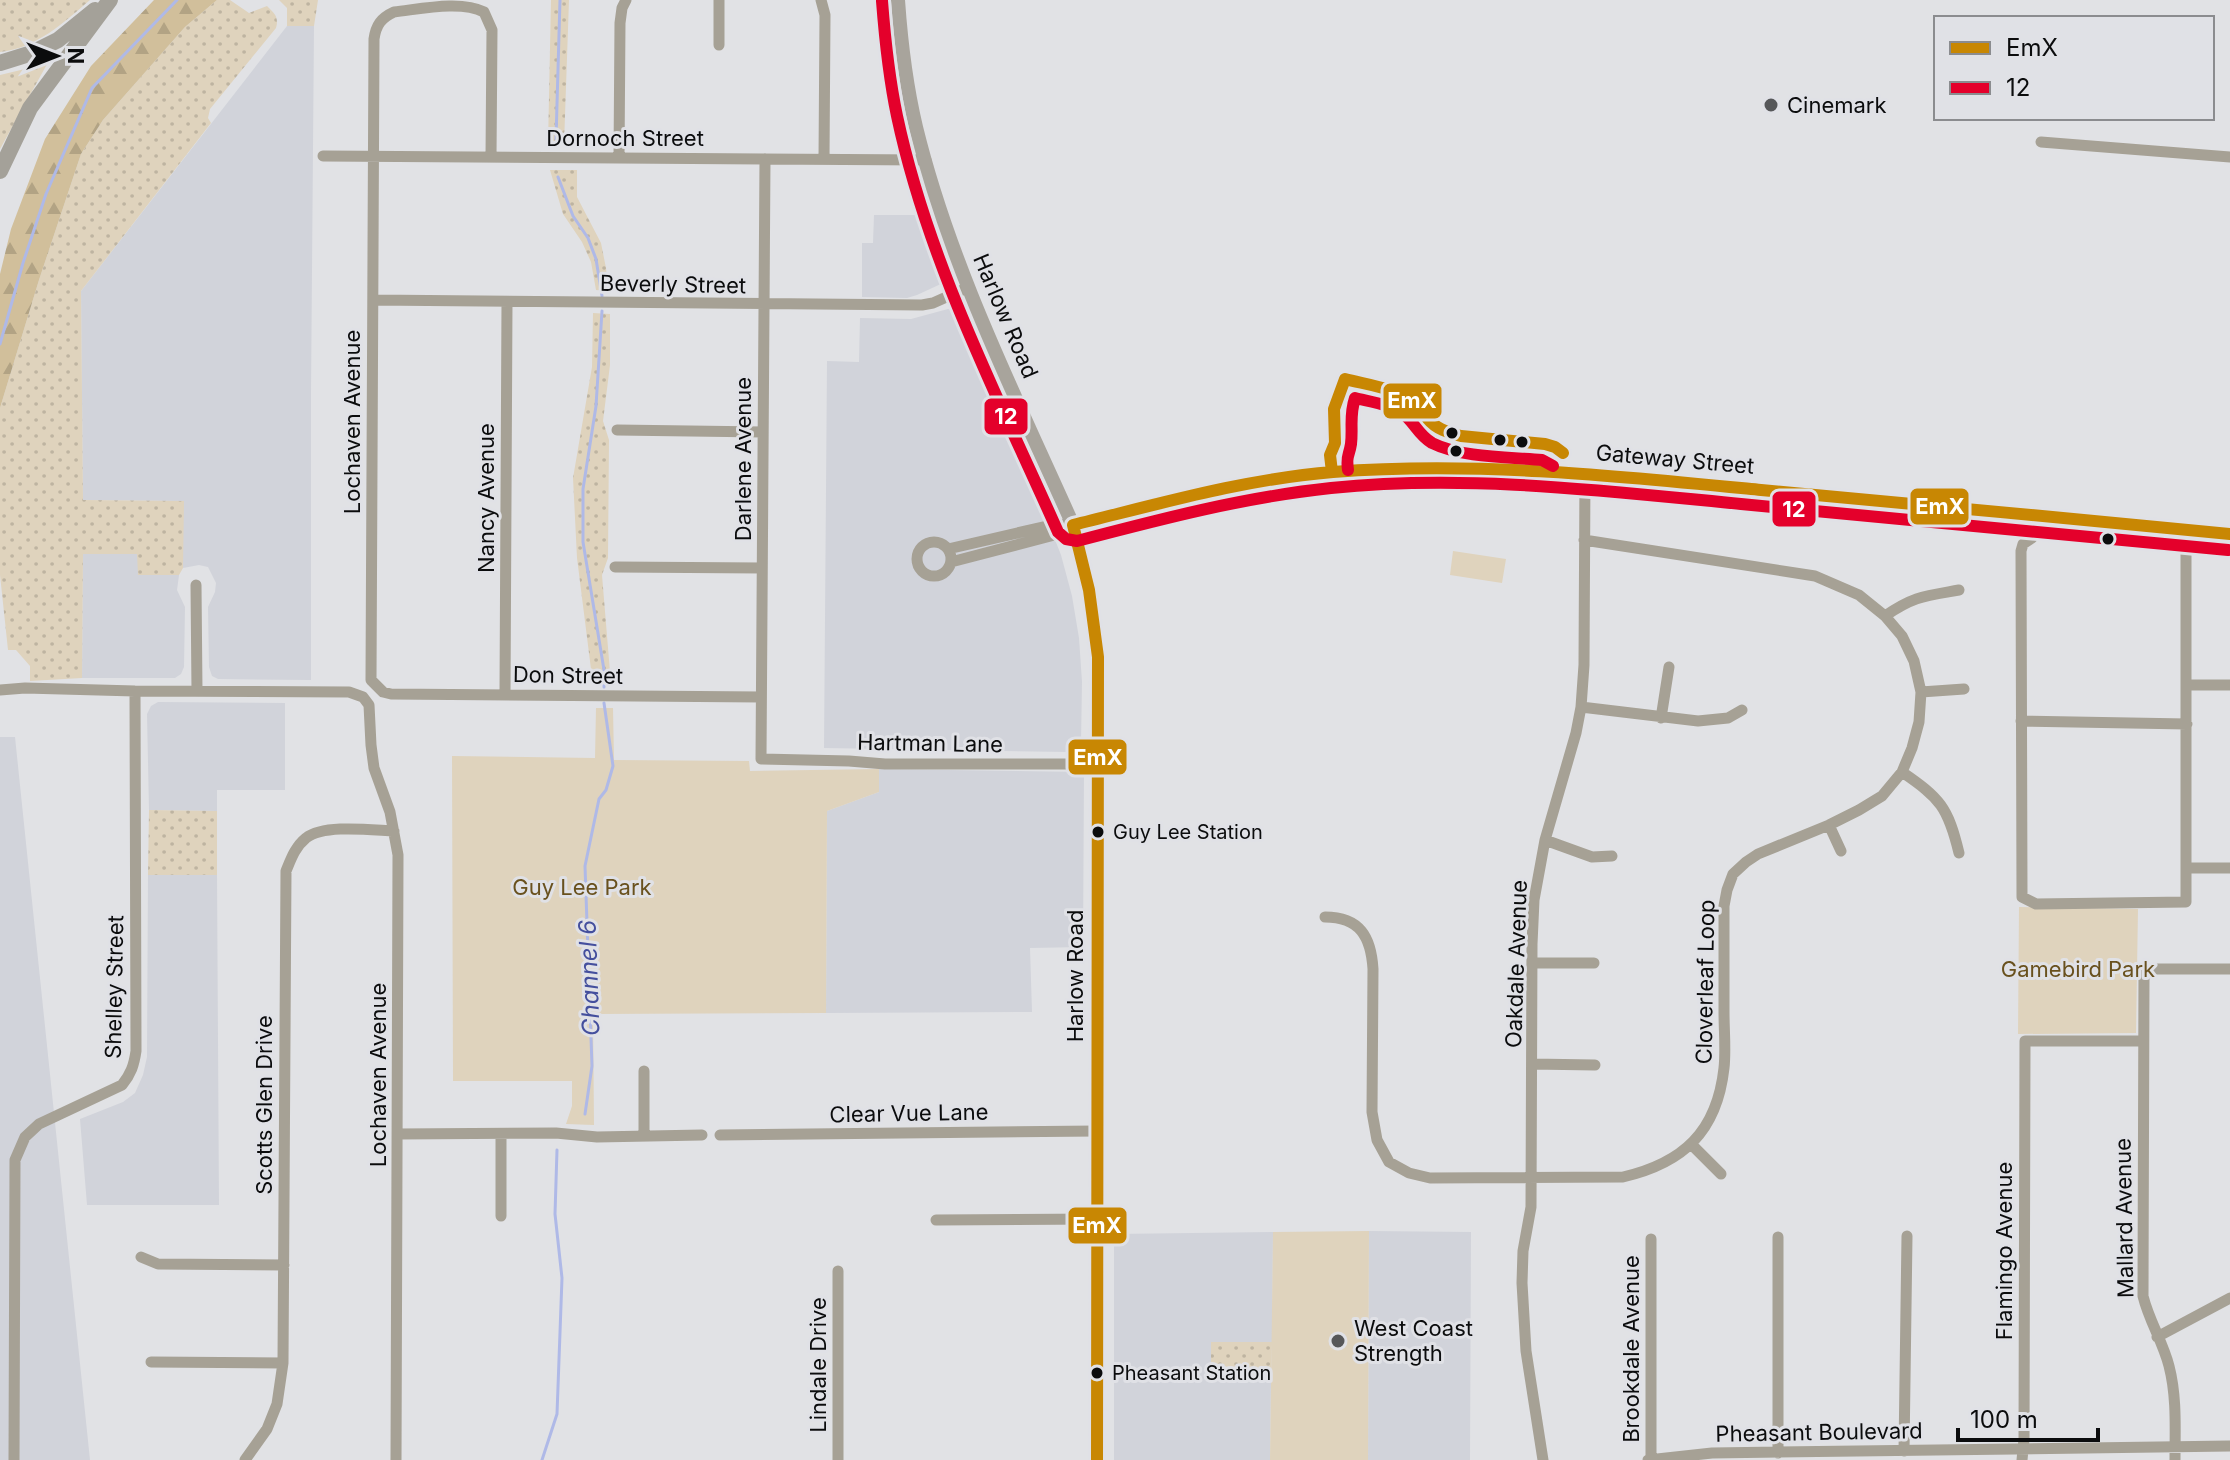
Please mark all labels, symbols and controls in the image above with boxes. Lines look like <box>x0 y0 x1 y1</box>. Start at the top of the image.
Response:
north arrow <box>16 16 96 96</box>
legend <box>1934 16 2214 120</box>
text: EmX <box>2006 33 2058 62</box>
text: N <box>63 48 89 64</box>
text: 12 <box>2006 73 2030 102</box>
place label: Cinemark <box>1787 92 1887 118</box>
marker: Cinemark <box>1762 96 1780 114</box>
street label: Dornoch Street <box>546 125 704 151</box>
street label: Harlow Road <box>968 250 1044 382</box>
street label: Beverly Street <box>600 270 746 298</box>
street label: Lochaven Avenue <box>339 330 365 514</box>
street label: Darlene Avenue <box>730 377 756 541</box>
line badge: EmX <box>1382 382 1443 420</box>
text: EmX <box>1387 387 1437 413</box>
line badge: 12 <box>983 397 1029 436</box>
text: 12 <box>994 403 1018 429</box>
street label: Nancy Avenue <box>473 423 499 573</box>
unlabelled marker <box>1444 425 1460 441</box>
unlabelled marker <box>1492 432 1508 448</box>
unlabelled marker <box>1514 434 1530 450</box>
street label: Gateway Street <box>1595 439 1755 479</box>
unlabelled marker <box>1448 443 1464 459</box>
line badge: EmX <box>1909 487 1970 526</box>
line badge: 12 <box>1771 490 1817 528</box>
text: EmX <box>1915 493 1965 519</box>
text: 12 <box>1782 496 1806 522</box>
unlabelled marker <box>2100 531 2116 547</box>
street label: Don Street <box>513 661 623 689</box>
street label: Hartman Lane <box>857 729 1003 757</box>
line badge: EmX <box>1067 738 1128 776</box>
text: EmX <box>1073 744 1123 770</box>
place label: Guy Lee Station <box>1113 820 1263 844</box>
marker: Guy Lee Station <box>1090 824 1106 840</box>
park label: Guy Lee Park <box>512 874 652 900</box>
street label: Oakdale Avenue <box>1500 879 1532 1049</box>
street label: Cloverleaf Loop <box>1691 899 1719 1065</box>
street label: Harlow Road <box>1062 910 1088 1042</box>
street label: Shelley Street <box>100 915 128 1059</box>
water label: Channel 6 <box>572 919 606 1037</box>
park label: Gamebird Park <box>2001 956 2155 982</box>
street label: Lochaven Avenue <box>365 983 391 1167</box>
street label: Scotts Glen Drive <box>251 1015 277 1195</box>
street label: Clear Vue Lane <box>829 1099 989 1127</box>
street label: Mallard Avenue <box>2110 1138 2138 1298</box>
street label: Flamingo Avenue <box>1991 1162 2017 1340</box>
line badge: EmX <box>1067 1206 1128 1245</box>
text: EmX <box>1072 1212 1122 1238</box>
street label: Brookdale Avenue <box>1618 1255 1644 1443</box>
street label: Lindale Drive <box>805 1297 831 1433</box>
place label: West Coast Strength <box>1354 1315 1473 1366</box>
marker: West Coast Strength <box>1329 1332 1347 1350</box>
place label: Pheasant Station <box>1112 1361 1271 1385</box>
marker: Pheasant Station <box>1089 1365 1105 1381</box>
scale bar <box>1958 1392 2098 1442</box>
text: 100 m <box>1970 1405 2038 1434</box>
street label: Pheasant Boulevard <box>1715 1417 1923 1447</box>

